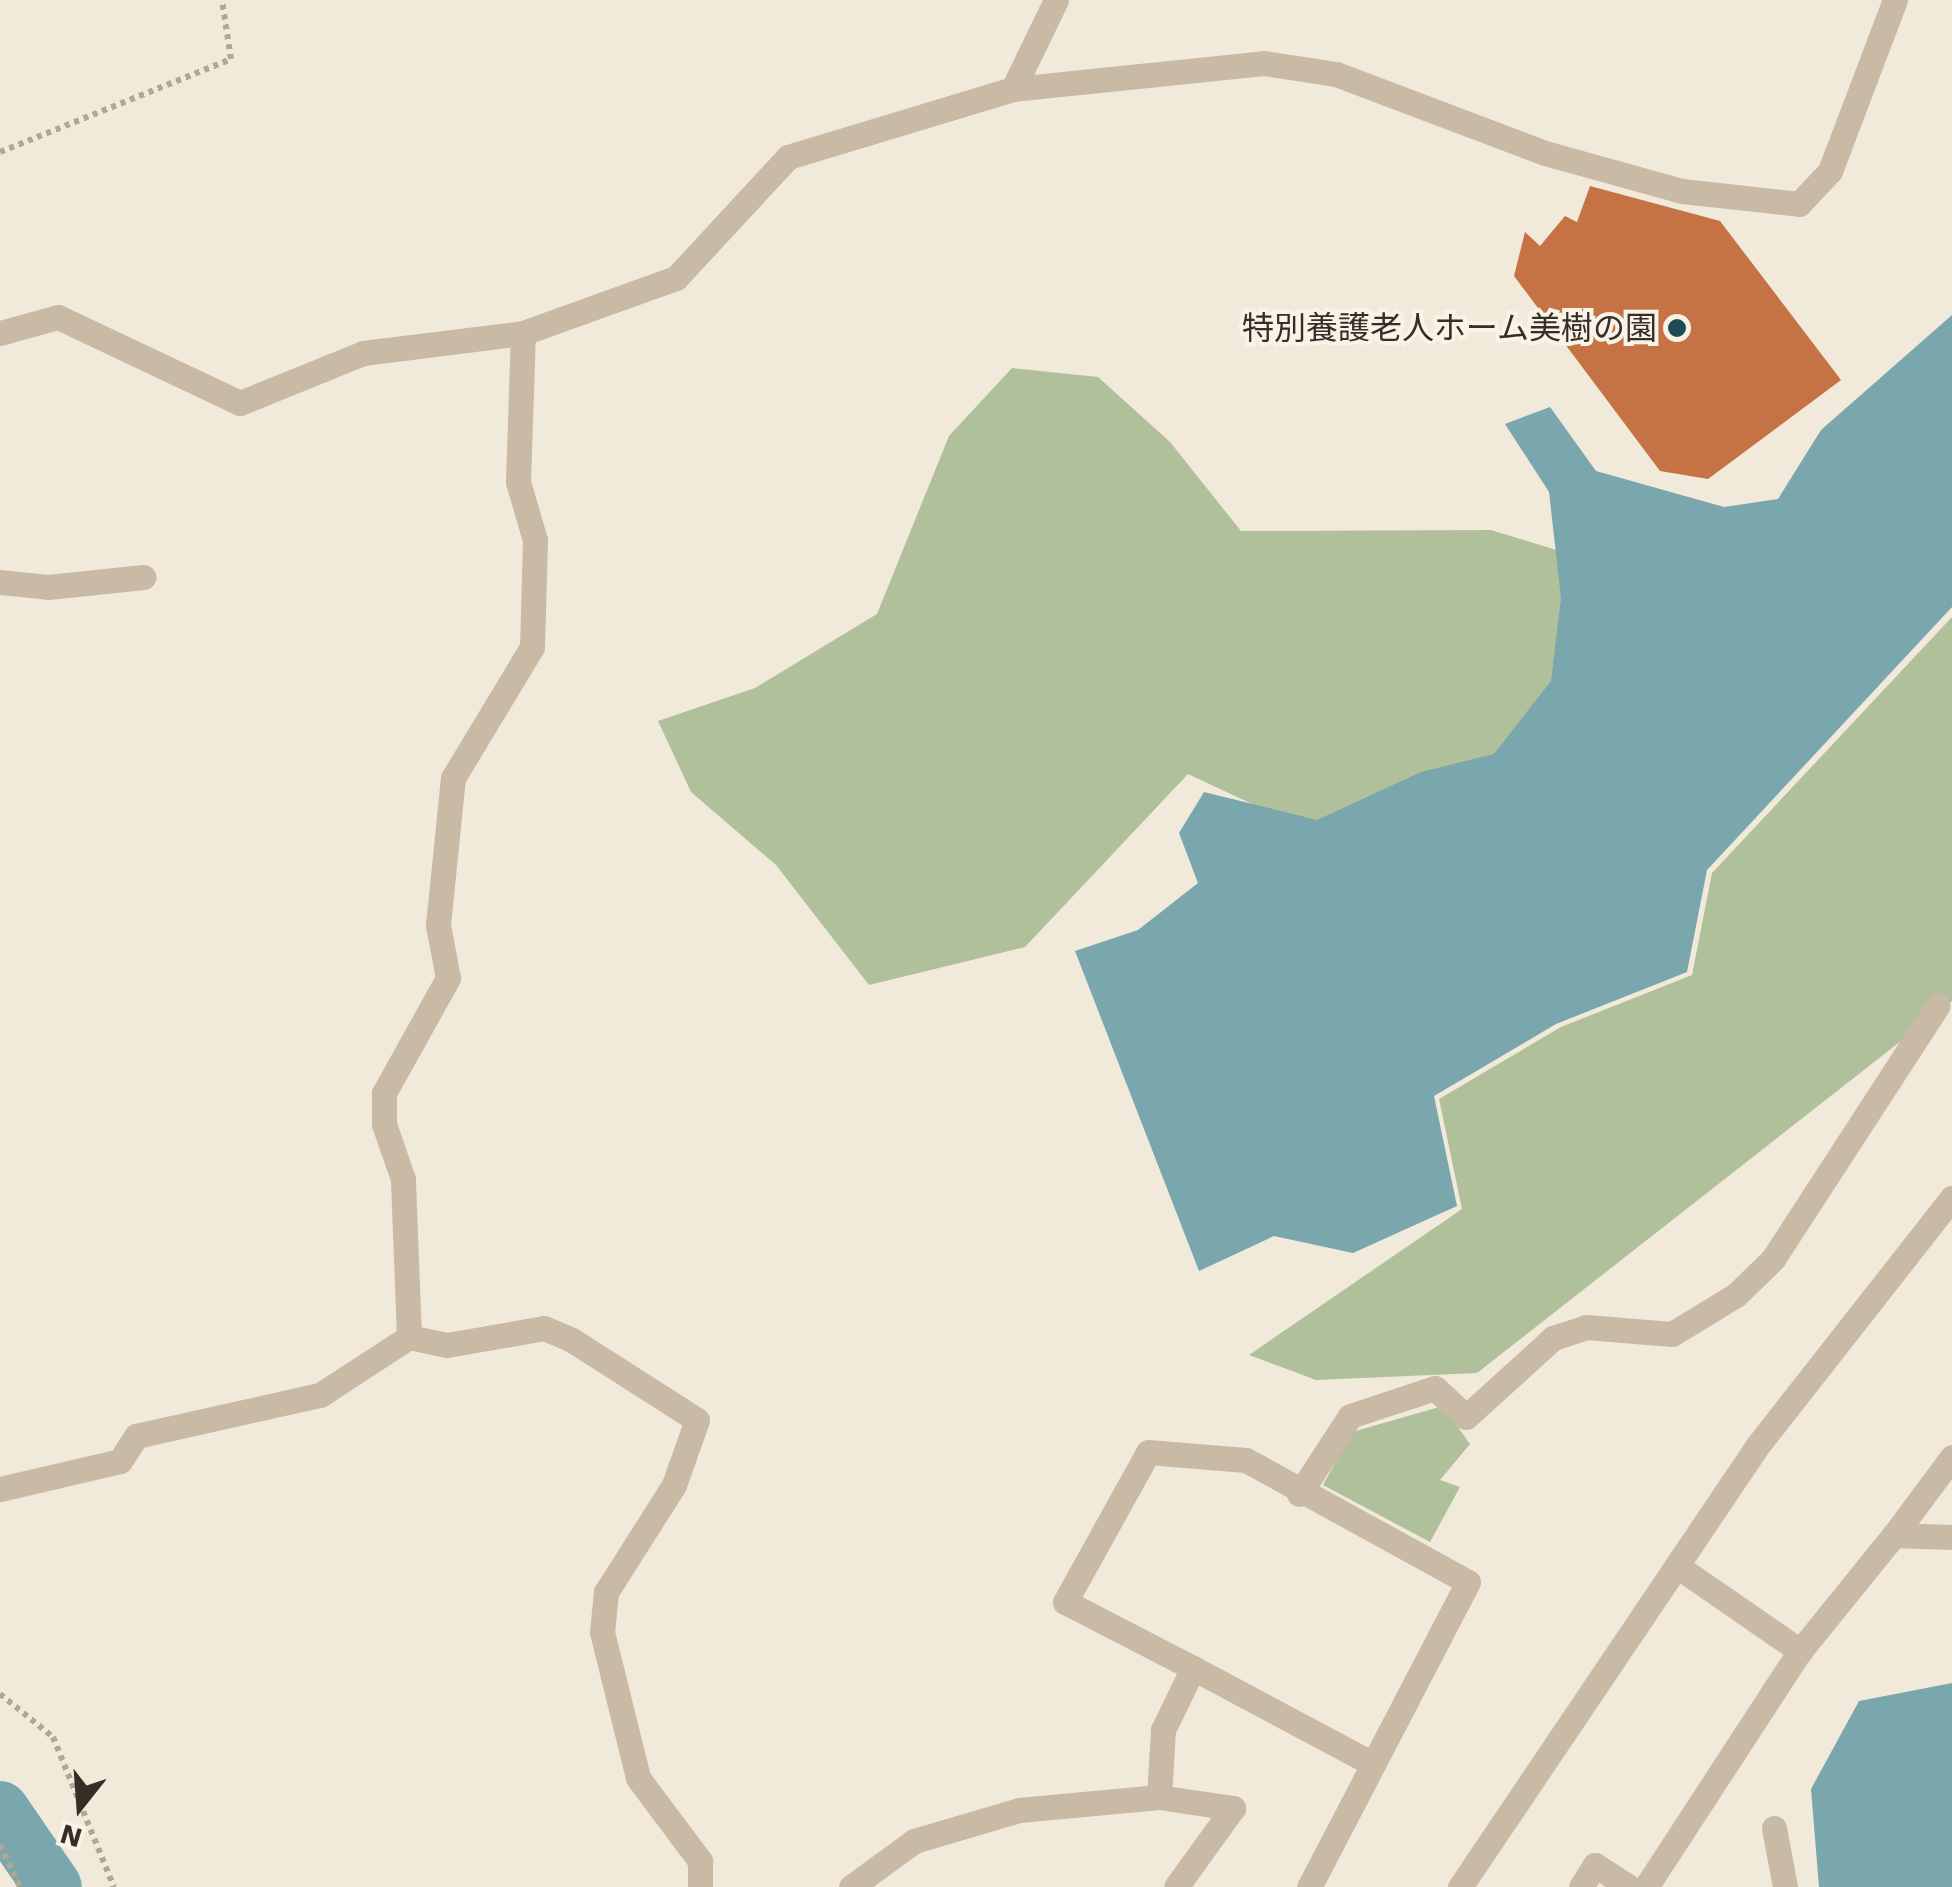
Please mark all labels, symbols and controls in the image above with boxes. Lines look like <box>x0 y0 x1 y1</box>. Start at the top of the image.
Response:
place label: 特別養護老人ホーム美樹の園 <box>1241 309 1657 347</box>
marker: 特別養護老人ホーム美樹の園 <box>1666 317 1688 339</box>
north arrow <box>30 1757 130 1857</box>
text: N <box>56 1817 86 1855</box>

